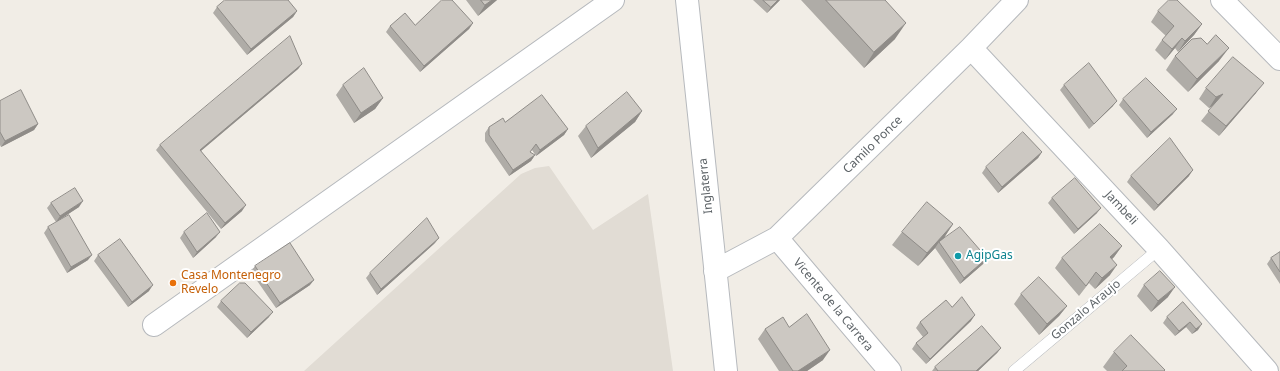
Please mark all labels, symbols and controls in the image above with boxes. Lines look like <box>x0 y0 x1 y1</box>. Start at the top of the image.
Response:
street label: Camilo Ponce <box>840 113 906 177</box>
street label: Inglaterra <box>696 157 716 215</box>
street label: Jambeli <box>1102 188 1140 228</box>
place label: AgipGas <box>966 249 1013 263</box>
marker: AgipGas <box>953 251 963 261</box>
street label: Vicente de la Carrera <box>790 256 876 354</box>
place label: Casa Montenegro Revelo <box>181 269 281 297</box>
street label: Gonzalo Araujo <box>1048 277 1124 343</box>
marker: Casa Montenegro Revelo <box>168 278 178 288</box>

